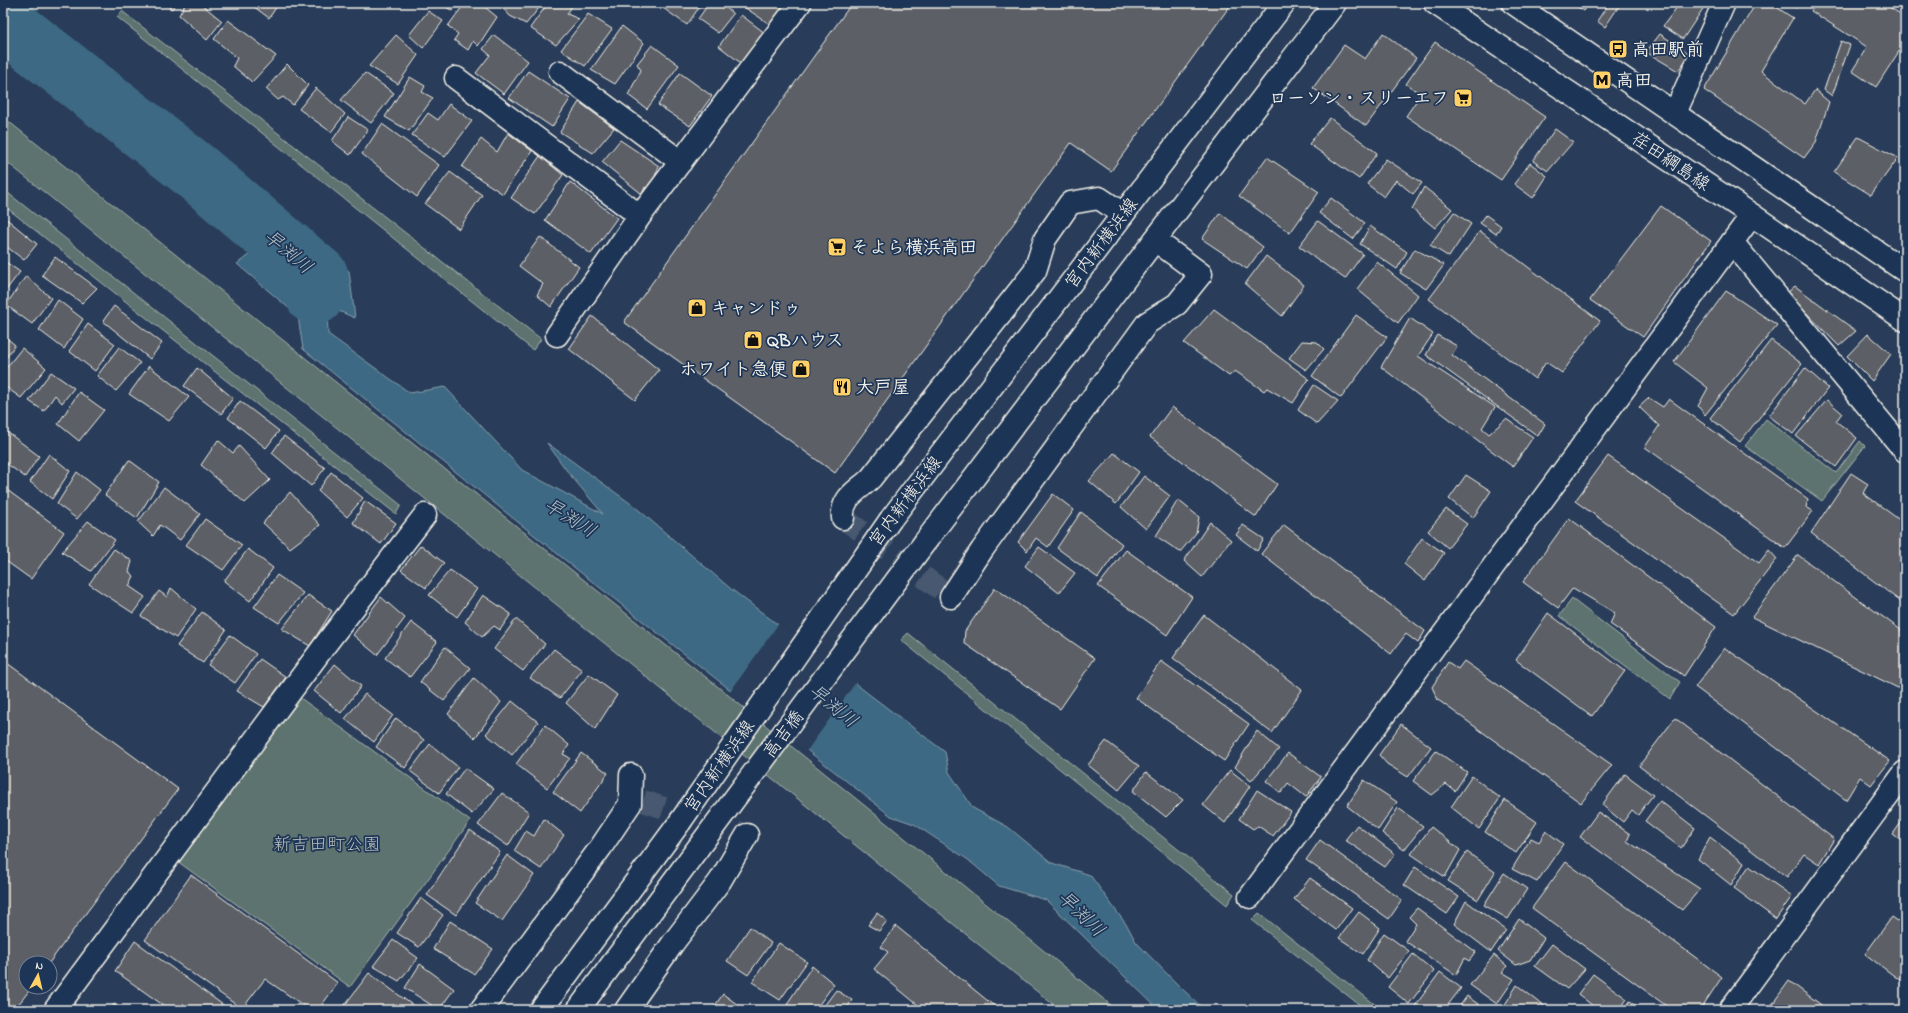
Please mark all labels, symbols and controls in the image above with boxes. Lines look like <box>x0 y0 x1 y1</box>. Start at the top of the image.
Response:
bus stop icon: 高田駅前 <box>1607 38 1629 60</box>
place label: 高田駅前 <box>1632 38 1704 64</box>
metro station icon: 高田 <box>1591 69 1613 91</box>
place label: 高田 <box>1616 69 1652 95</box>
place label: ローソン・スリーエフ <box>1269 87 1449 113</box>
supermarket icon: ローソン・スリーエフ <box>1452 87 1474 109</box>
street label: 荏田綱島線 <box>1625 127 1714 199</box>
street label: 宮内新横浜線 <box>1060 193 1145 295</box>
water label: 早渕川 <box>257 224 318 282</box>
supermarket icon: そよら横浜高田 <box>826 236 848 258</box>
place label: そよら横浜高田 <box>851 236 977 262</box>
shop icon: キャンドゥ <box>686 297 708 319</box>
place label: キャンドゥ <box>711 297 801 323</box>
shop icon: QBハウス <box>742 329 764 351</box>
place label: QBハウス <box>767 329 844 355</box>
place label: ホワイト急便 <box>679 358 787 384</box>
shop icon: ホワイト急便 <box>790 358 812 380</box>
restaurant icon: 大戸屋 <box>831 376 853 398</box>
place label: 大戸屋 <box>856 376 910 402</box>
street label: 宮内新横浜線 <box>864 451 949 553</box>
water label: 早渕川 <box>538 493 601 546</box>
water label: 早渕川 <box>802 679 863 735</box>
street label: 高吉橋 <box>758 706 811 765</box>
street label: 宮内新横浜線 <box>679 715 762 819</box>
park label: 新吉田町公園 <box>273 833 381 859</box>
water label: 早渕川 <box>1050 885 1110 944</box>
north arrow <box>18 955 58 995</box>
text: N <box>34 958 44 975</box>

